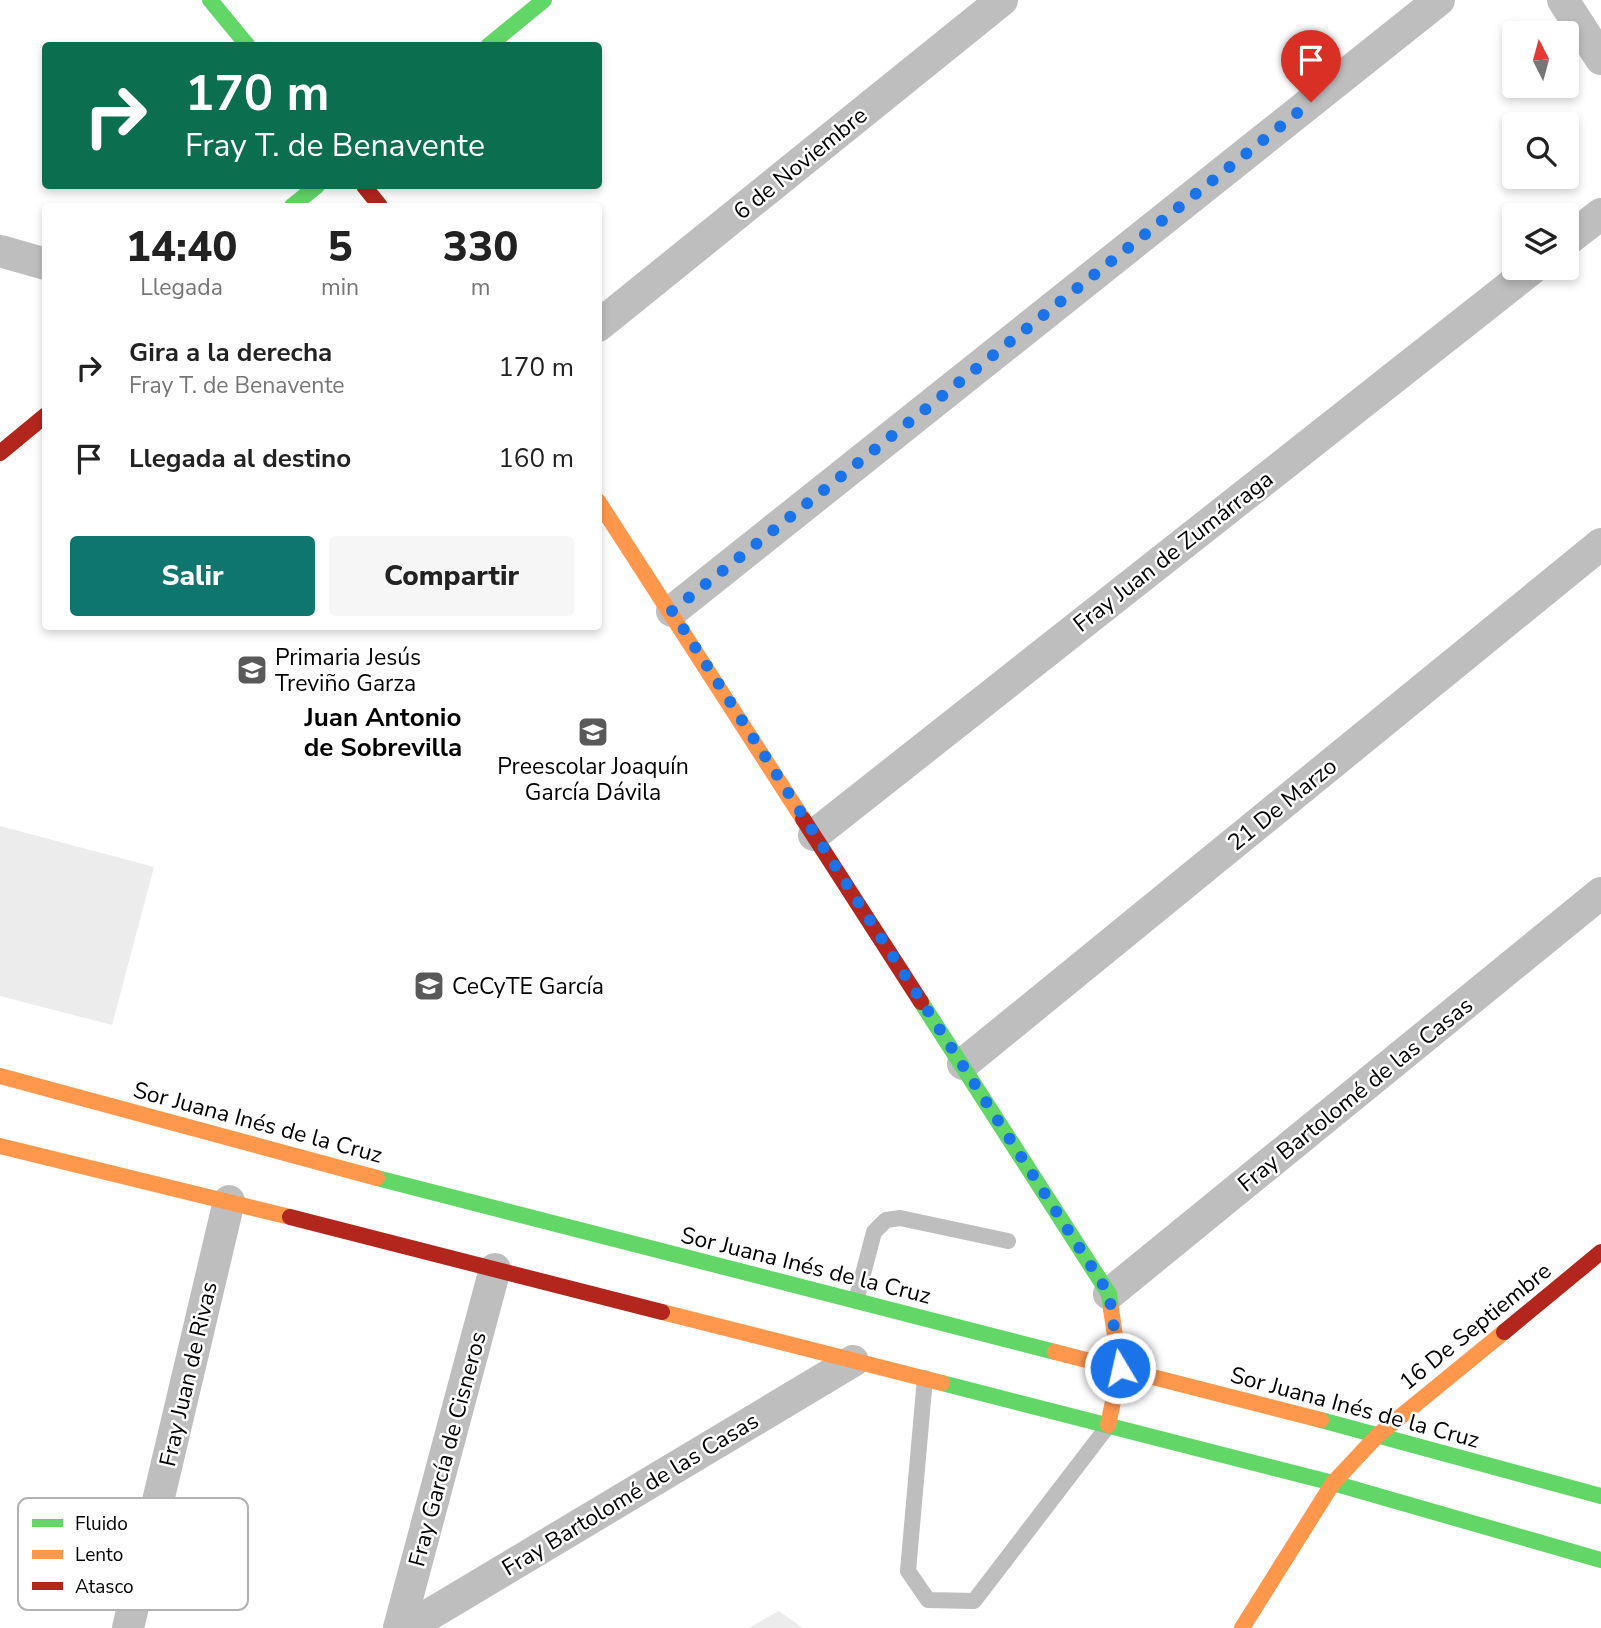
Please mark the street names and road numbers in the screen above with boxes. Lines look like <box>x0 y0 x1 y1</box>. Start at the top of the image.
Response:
street label: 6 de Noviembre <box>727 100 874 227</box>
street label: Fray Juan de Zumárraga <box>1067 464 1280 639</box>
street label: 21 De Marzo <box>1221 751 1343 858</box>
street label: Fray Bartolomé de las Casas <box>1231 990 1479 1199</box>
street label: Sor Juana Inés de la Cruz <box>130 1074 386 1171</box>
street label: Sor Juana Inés de la Cruz <box>678 1219 934 1312</box>
street label: 16 De Septiembre <box>1393 1255 1558 1397</box>
street label: Fray Juan de Rivas <box>152 1279 225 1470</box>
street label: Fray García de Cisneros <box>401 1328 494 1570</box>
street label: Sor Juana Inés de la Cruz <box>1227 1359 1483 1456</box>
street label: Fray Bartolomé de las Casas <box>496 1405 764 1583</box>

